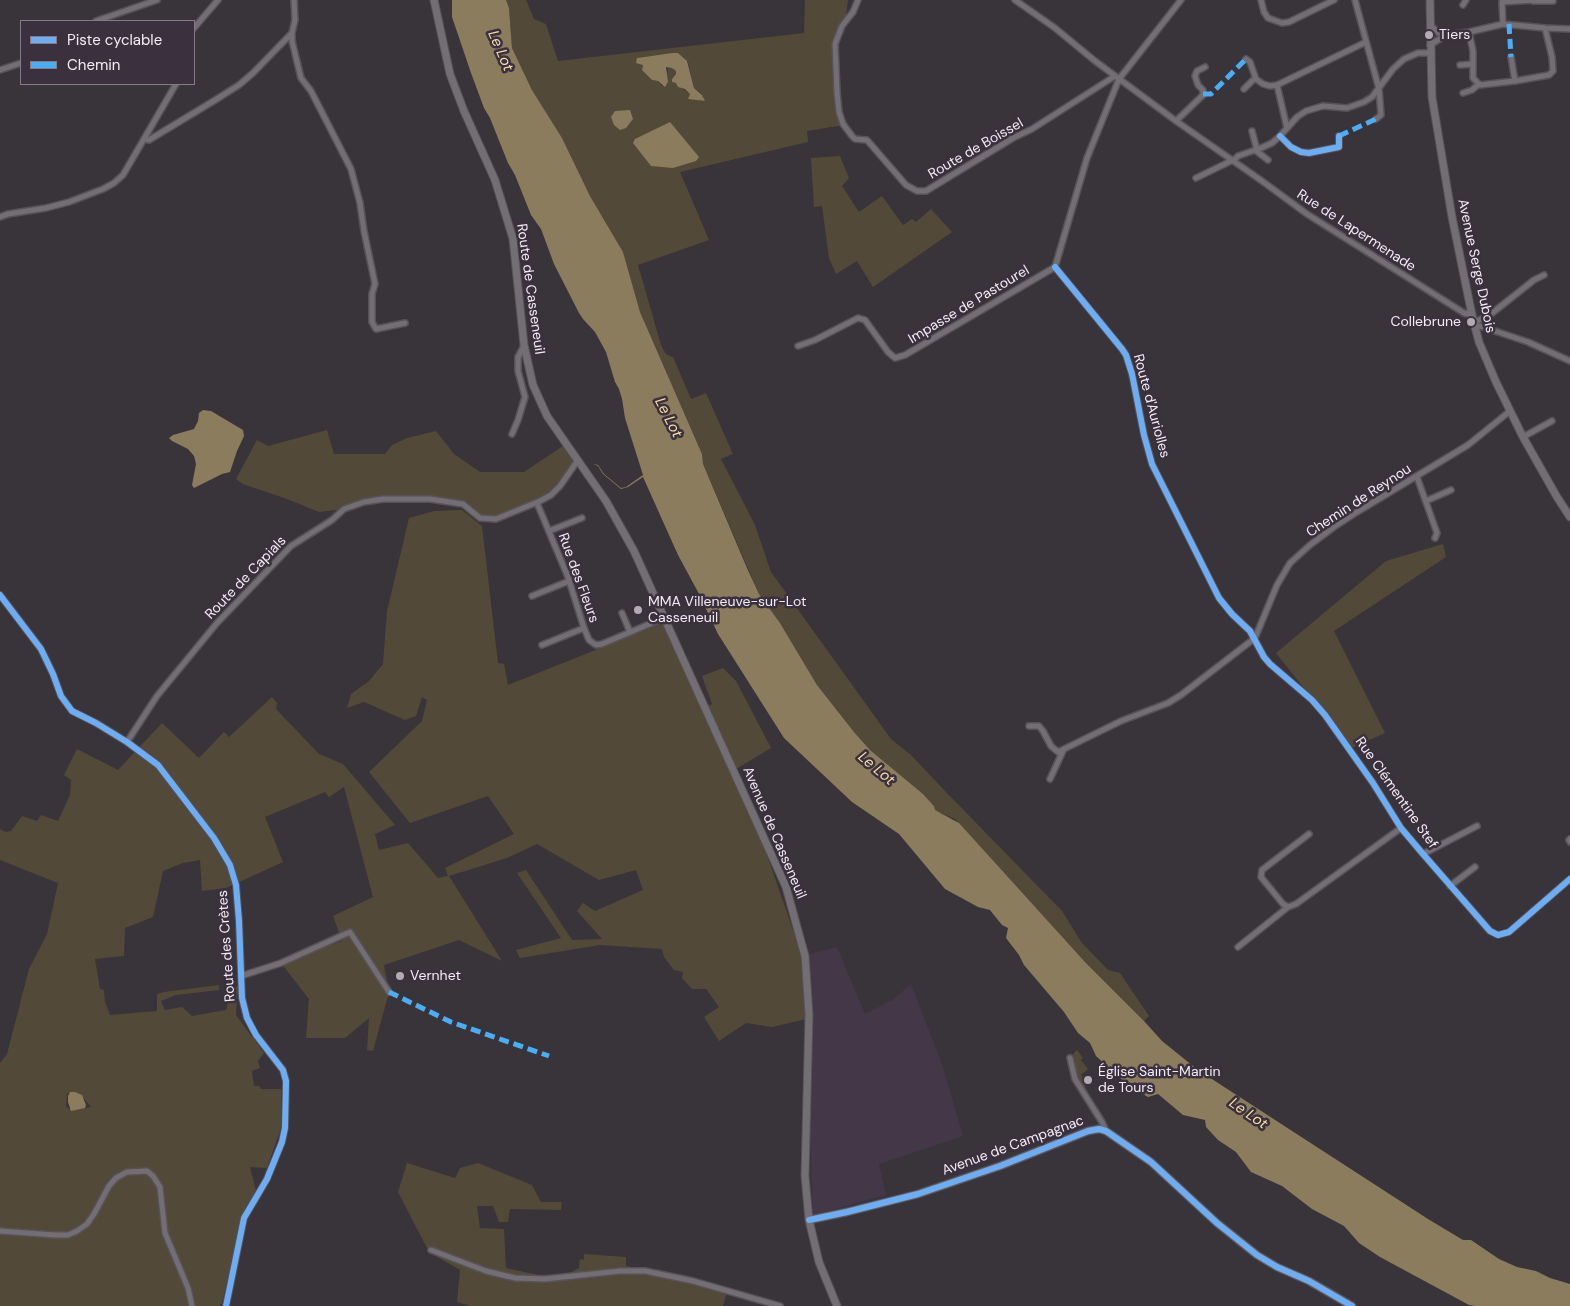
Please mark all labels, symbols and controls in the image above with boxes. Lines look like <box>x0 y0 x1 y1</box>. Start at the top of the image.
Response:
legend <box>20 20 195 85</box>
place label: Tiers <box>1439 27 1470 43</box>
water label: Le Lot <box>483 28 517 74</box>
marker: Tiers <box>1423 29 1435 41</box>
text: Piste cyclable <box>67 30 162 50</box>
text: Chemin <box>67 55 120 75</box>
street label: Route de Boissel <box>926 115 1026 183</box>
street label: Rue de Lapermenade <box>1293 186 1419 276</box>
street label: Avenue Serge Dubois <box>1454 197 1498 335</box>
street label: Route de Casseneuil <box>513 223 547 355</box>
street label: Impasse de Pastourel <box>906 262 1032 348</box>
place label: Collebrune <box>1391 314 1461 330</box>
marker: Collebrune <box>1465 316 1477 328</box>
street label: Route d'Auriolles <box>1129 352 1173 460</box>
water label: Le Lot <box>650 395 686 441</box>
street label: Chemin de Reynou <box>1303 461 1415 541</box>
street label: Rue des Fleurs <box>554 531 602 625</box>
street label: Route de Capials <box>202 533 290 623</box>
place label: MMA Villeneuve-sur-Lot Casseneuil <box>648 594 806 626</box>
marker: MMA Villeneuve-sur-Lot Casseneuil <box>632 604 644 616</box>
street label: Rue Clémentine Stef <box>1351 734 1441 852</box>
water label: Le Lot <box>854 748 898 790</box>
street label: Avenue de Casseneuil <box>739 764 809 902</box>
street label: Route des Crètes <box>215 890 239 1002</box>
place label: Vernhet <box>410 968 461 984</box>
marker: Vernhet <box>394 970 406 982</box>
place label: Église Saint-Martin de Tours <box>1098 1064 1221 1096</box>
marker: Église Saint-Martin de Tours <box>1082 1074 1094 1086</box>
water label: Le Lot <box>1225 1094 1271 1134</box>
street label: Avenue de Campagnac <box>940 1113 1086 1179</box>

